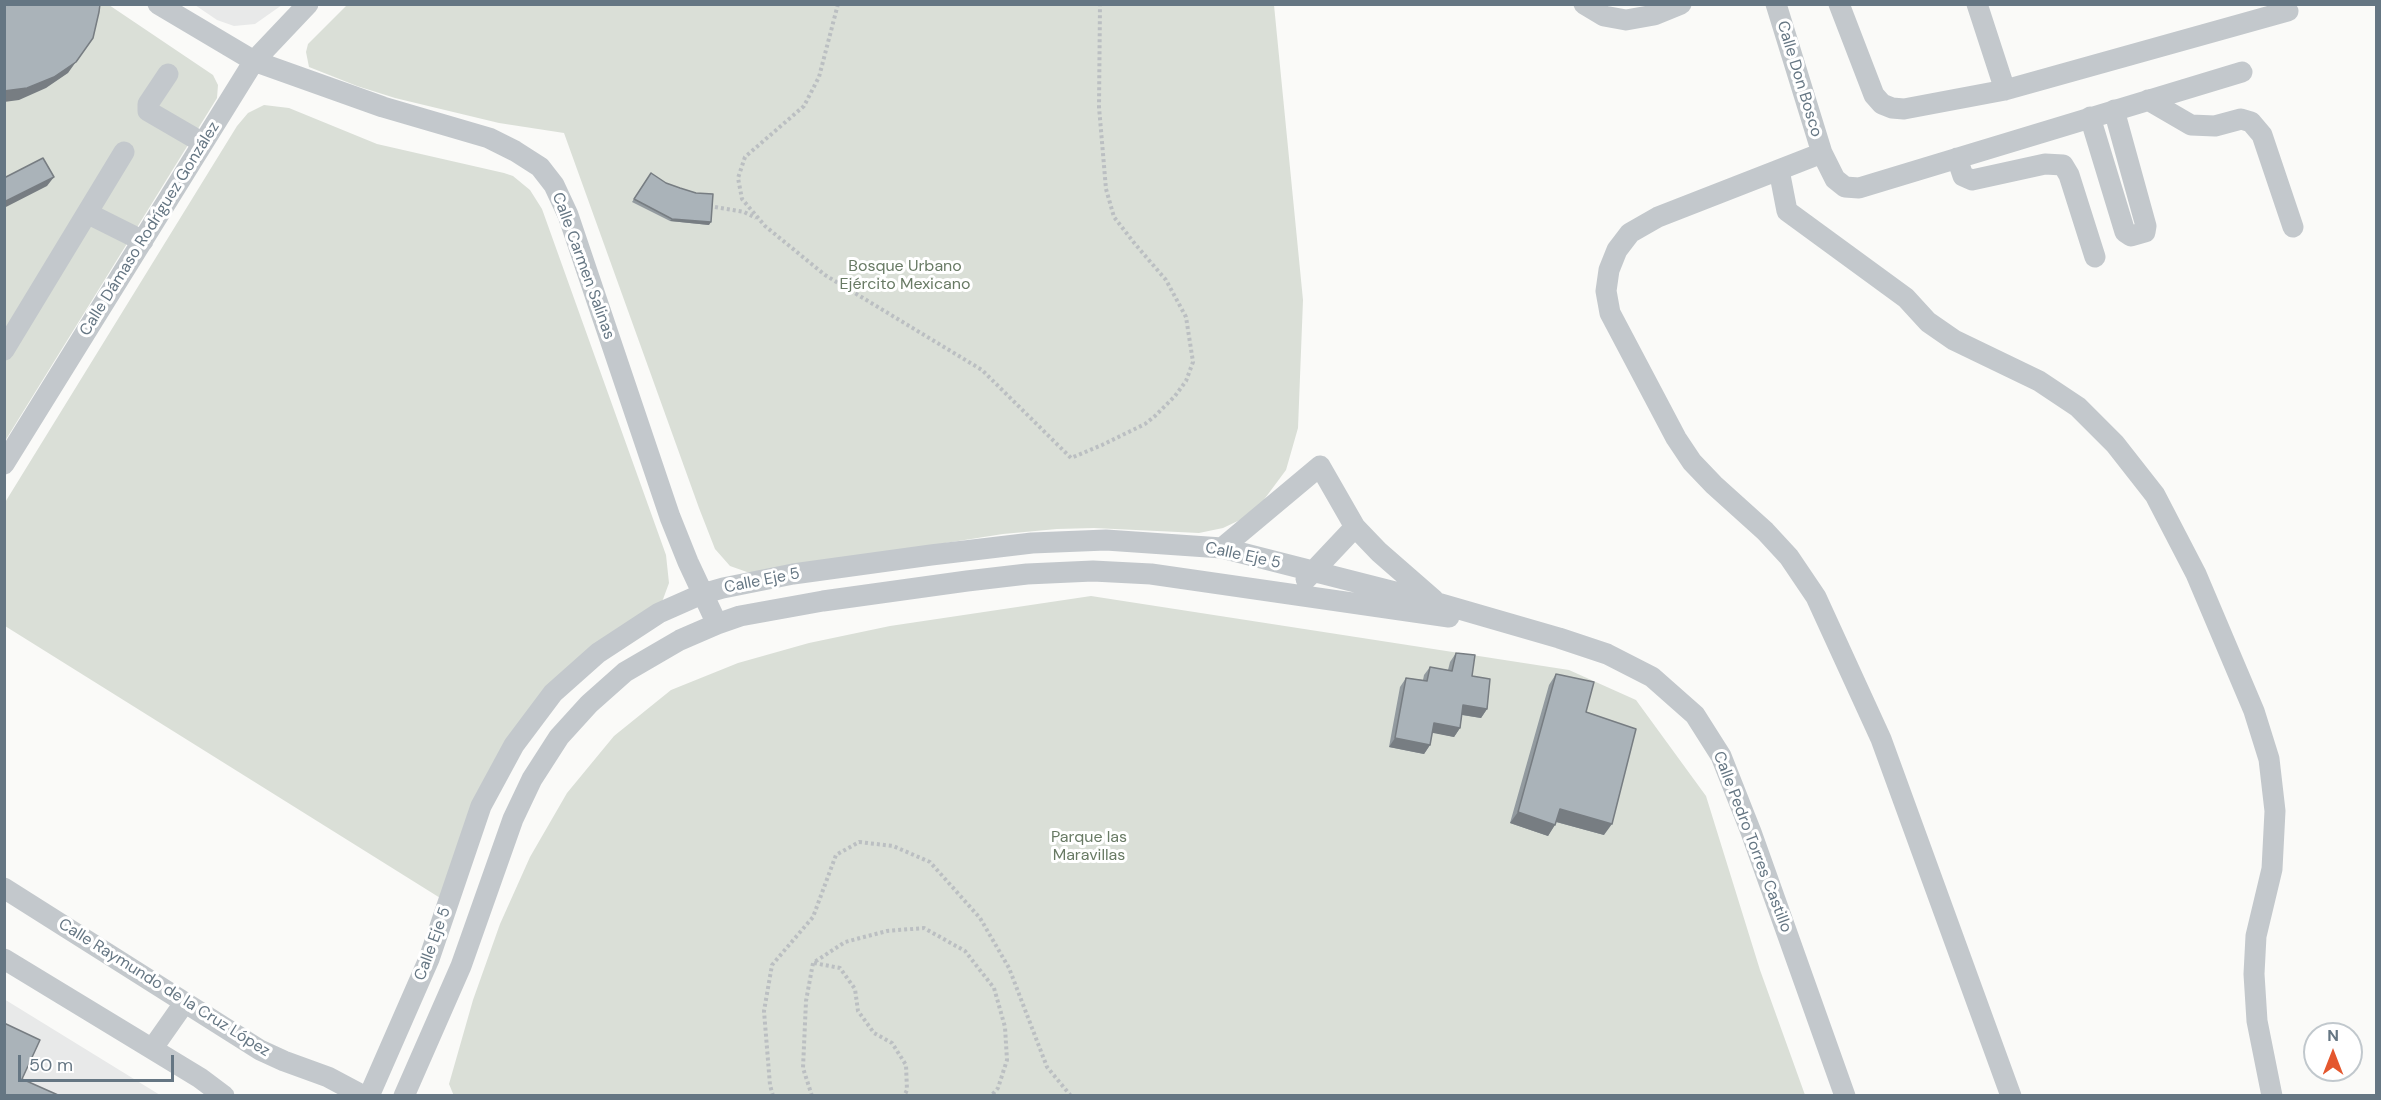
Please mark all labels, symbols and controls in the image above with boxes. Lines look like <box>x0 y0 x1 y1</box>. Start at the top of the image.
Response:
street label: Calle Don Bosco <box>1772 19 1826 139</box>
street label: Calle Dámaso Rodríguez González <box>76 118 224 340</box>
street label: Calle Carmen Salinas <box>547 190 619 342</box>
park label: Bosque Urbano Ejército Mexicano <box>840 257 970 295</box>
street label: Calle Eje 5 <box>1203 539 1283 573</box>
street label: Calle Eje 5 <box>723 564 801 598</box>
street label: Calle Pedro Torres Castillo <box>1709 749 1795 935</box>
park label: Parque las Maravillas <box>1051 828 1127 866</box>
street label: Calle Eje 5 <box>411 905 455 983</box>
street label: Calle Raymundo de la Cruz López <box>55 915 273 1061</box>
north arrow <box>2303 1022 2363 1082</box>
text: N <box>2327 1025 2339 1046</box>
scale bar <box>21 1043 177 1081</box>
text: 50 m <box>29 1053 73 1077</box>

